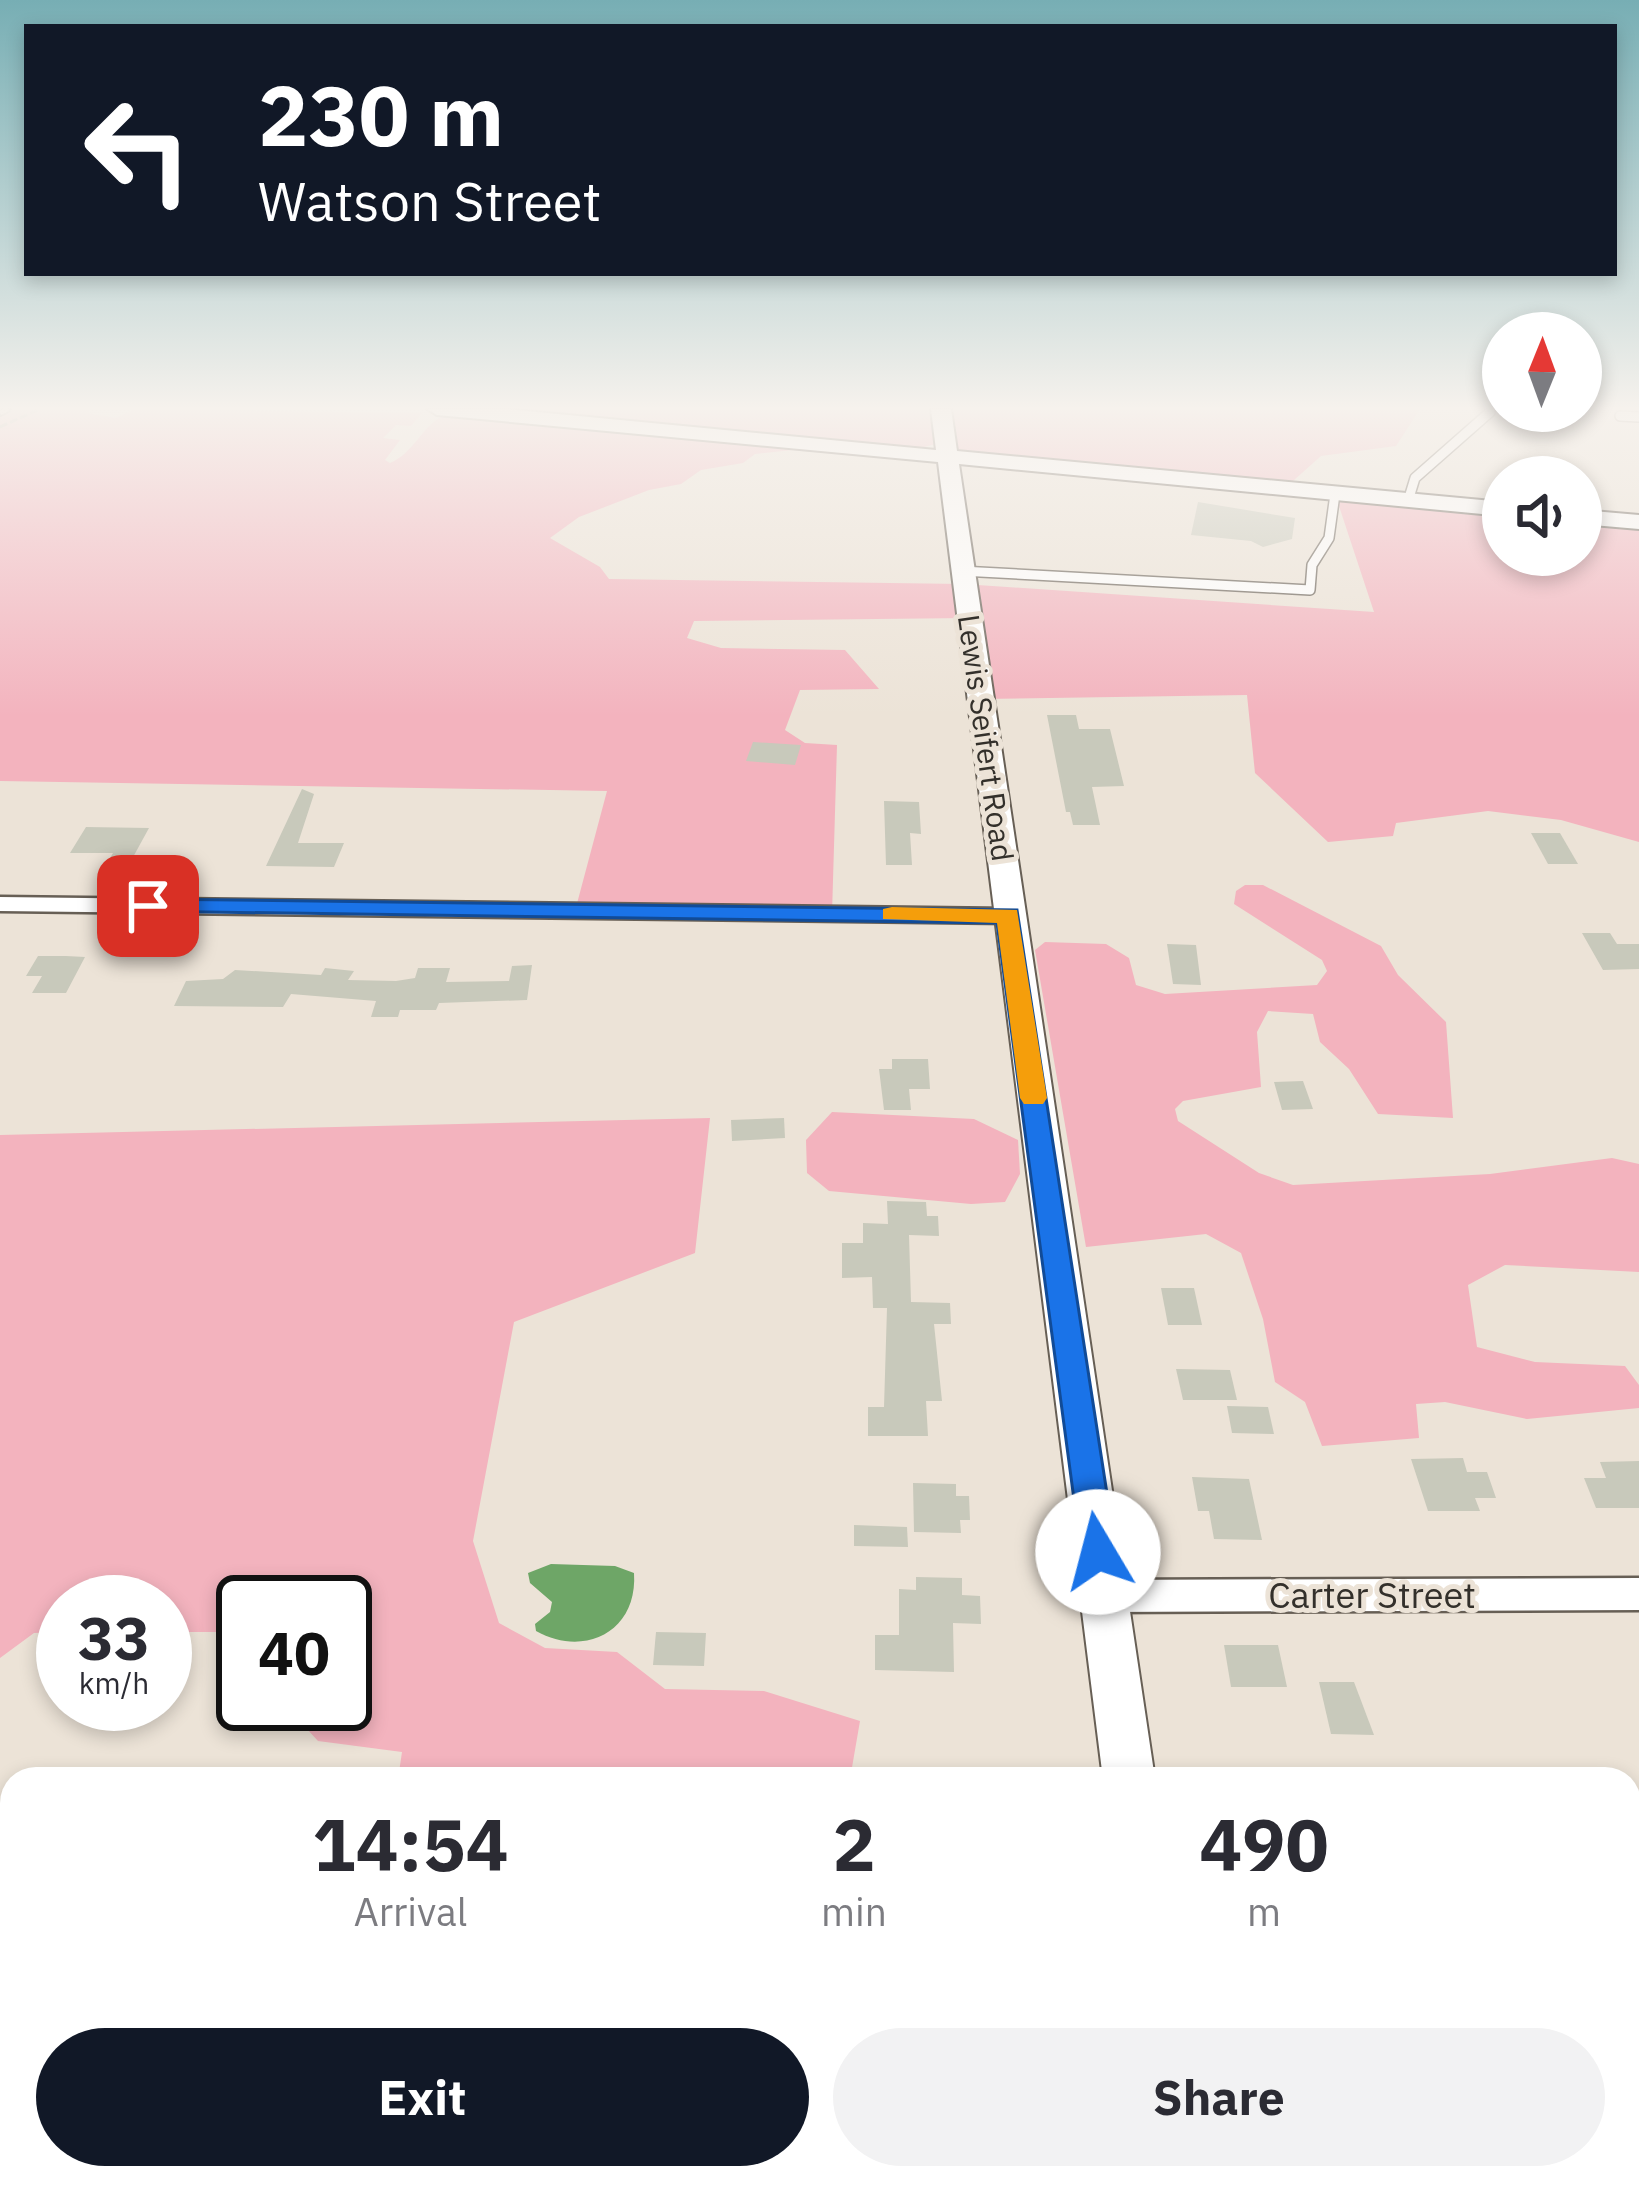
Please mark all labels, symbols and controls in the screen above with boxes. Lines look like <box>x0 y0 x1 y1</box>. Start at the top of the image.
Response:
text: 230 m <box>258 60 504 169</box>
icon: left <box>60 72 216 228</box>
text: Watson Street <box>258 166 601 236</box>
north arrow <box>1482 312 1602 432</box>
map controls <box>1482 312 1602 576</box>
button: sound <box>1482 456 1602 576</box>
street label: Lewis Seifert Road <box>950 612 1023 864</box>
pin <box>97 855 199 957</box>
icon: arrive <box>115 873 181 939</box>
position arrow <box>1035 1489 1161 1615</box>
street label: Carter Street <box>1268 1571 1476 1618</box>
speed limit sign: 40 <box>216 1575 372 1731</box>
text: 33 <box>78 1598 150 1677</box>
text: km/h <box>79 1663 149 1702</box>
text: 14:54 <box>312 1797 509 1891</box>
text: 2 <box>832 1797 876 1891</box>
text: 490 <box>1199 1797 1329 1891</box>
text: Arrival <box>354 1886 467 1937</box>
text: min <box>821 1886 887 1937</box>
text: m <box>1247 1886 1281 1937</box>
button: Exit <box>36 2028 809 2166</box>
button: Share <box>833 2028 1605 2166</box>

